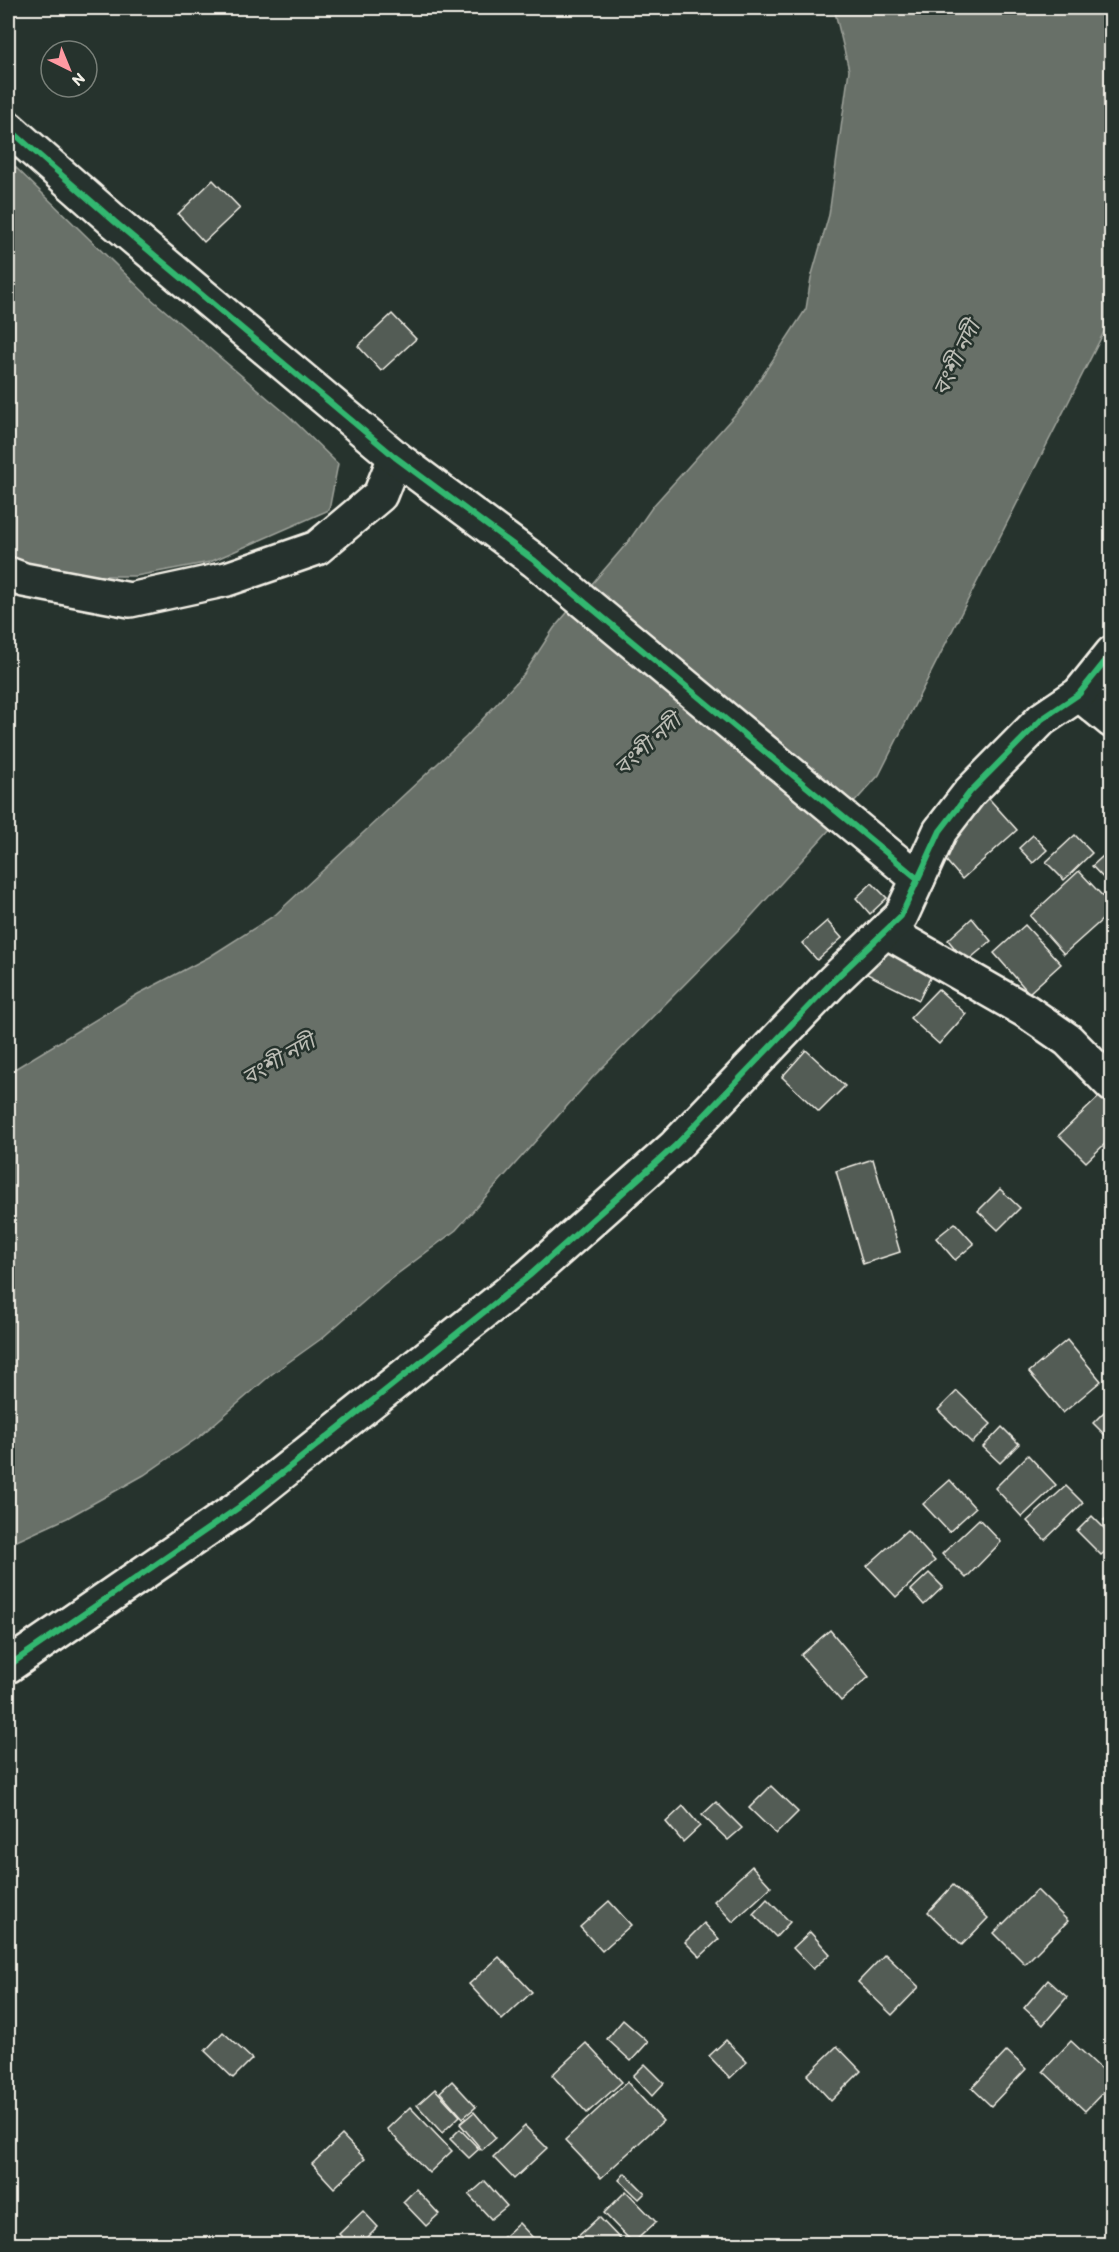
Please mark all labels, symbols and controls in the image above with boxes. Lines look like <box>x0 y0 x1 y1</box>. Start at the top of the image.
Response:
north arrow <box>39 39 99 99</box>
text: N <box>68 69 89 90</box>
water label: বংশী নদী <box>927 313 988 400</box>
water label: বংশী নদী <box>609 705 689 781</box>
water label: বংশী নদী <box>237 1026 323 1091</box>

